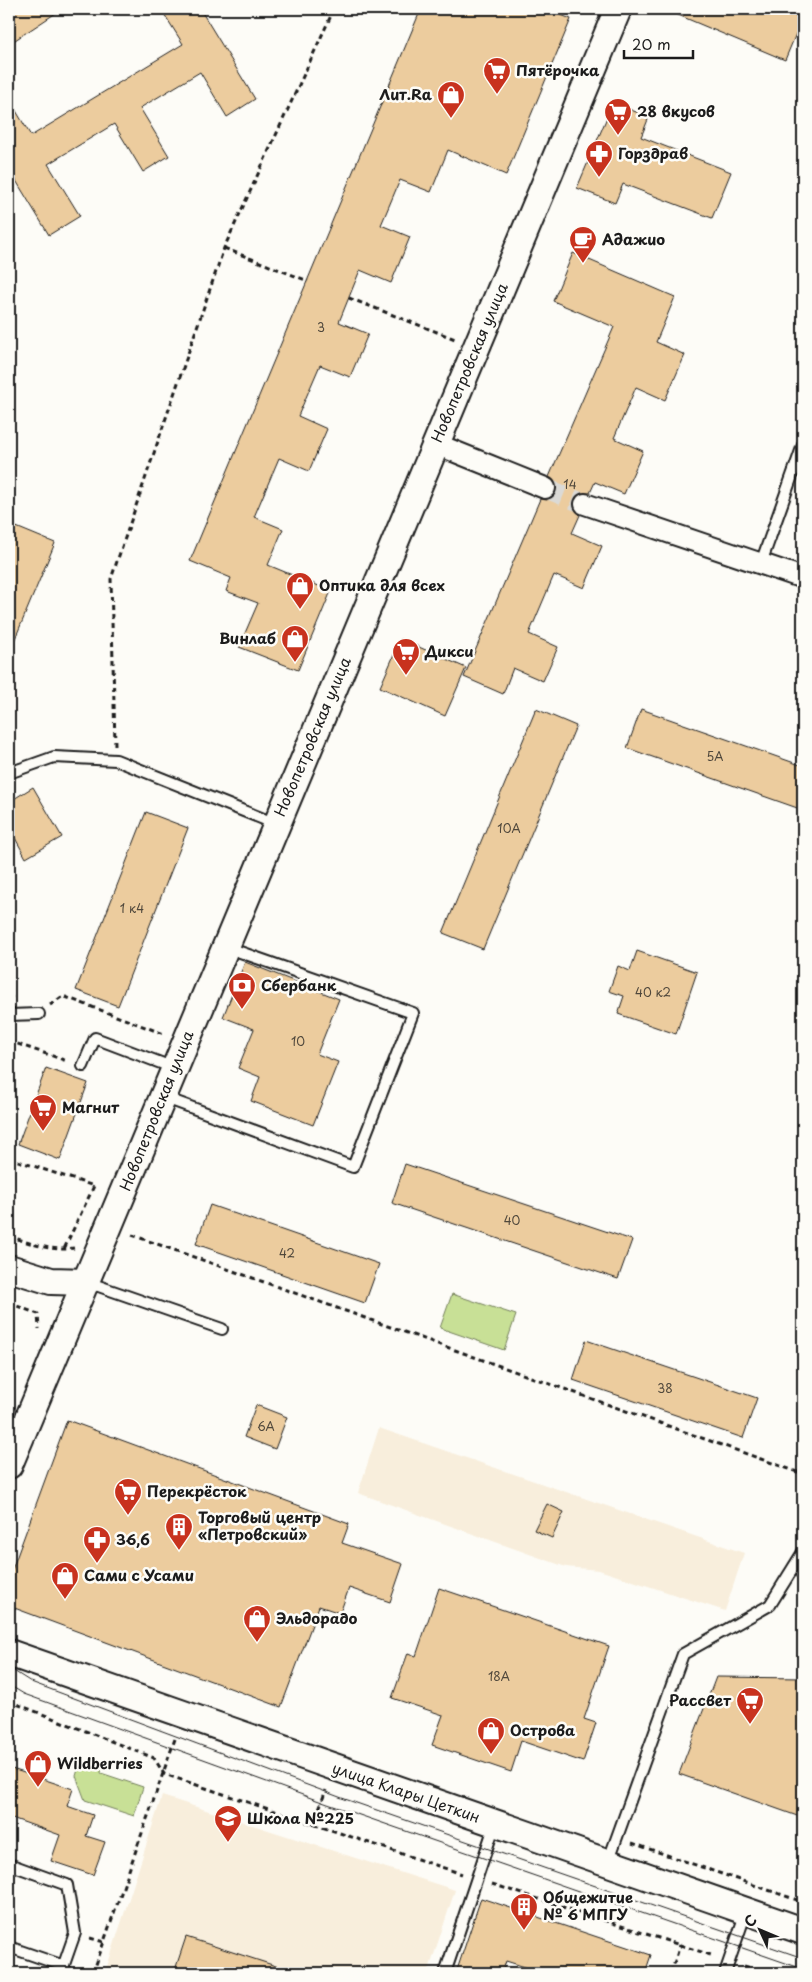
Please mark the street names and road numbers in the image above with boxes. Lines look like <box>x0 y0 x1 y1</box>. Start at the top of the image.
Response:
street label: Новопетровская улица <box>425 279 513 446</box>
street label: Новопетровская улица <box>268 653 356 820</box>
street label: Новопетровская улица <box>113 1026 199 1194</box>
street label: улица Клары Цеткин <box>329 1755 484 1828</box>

